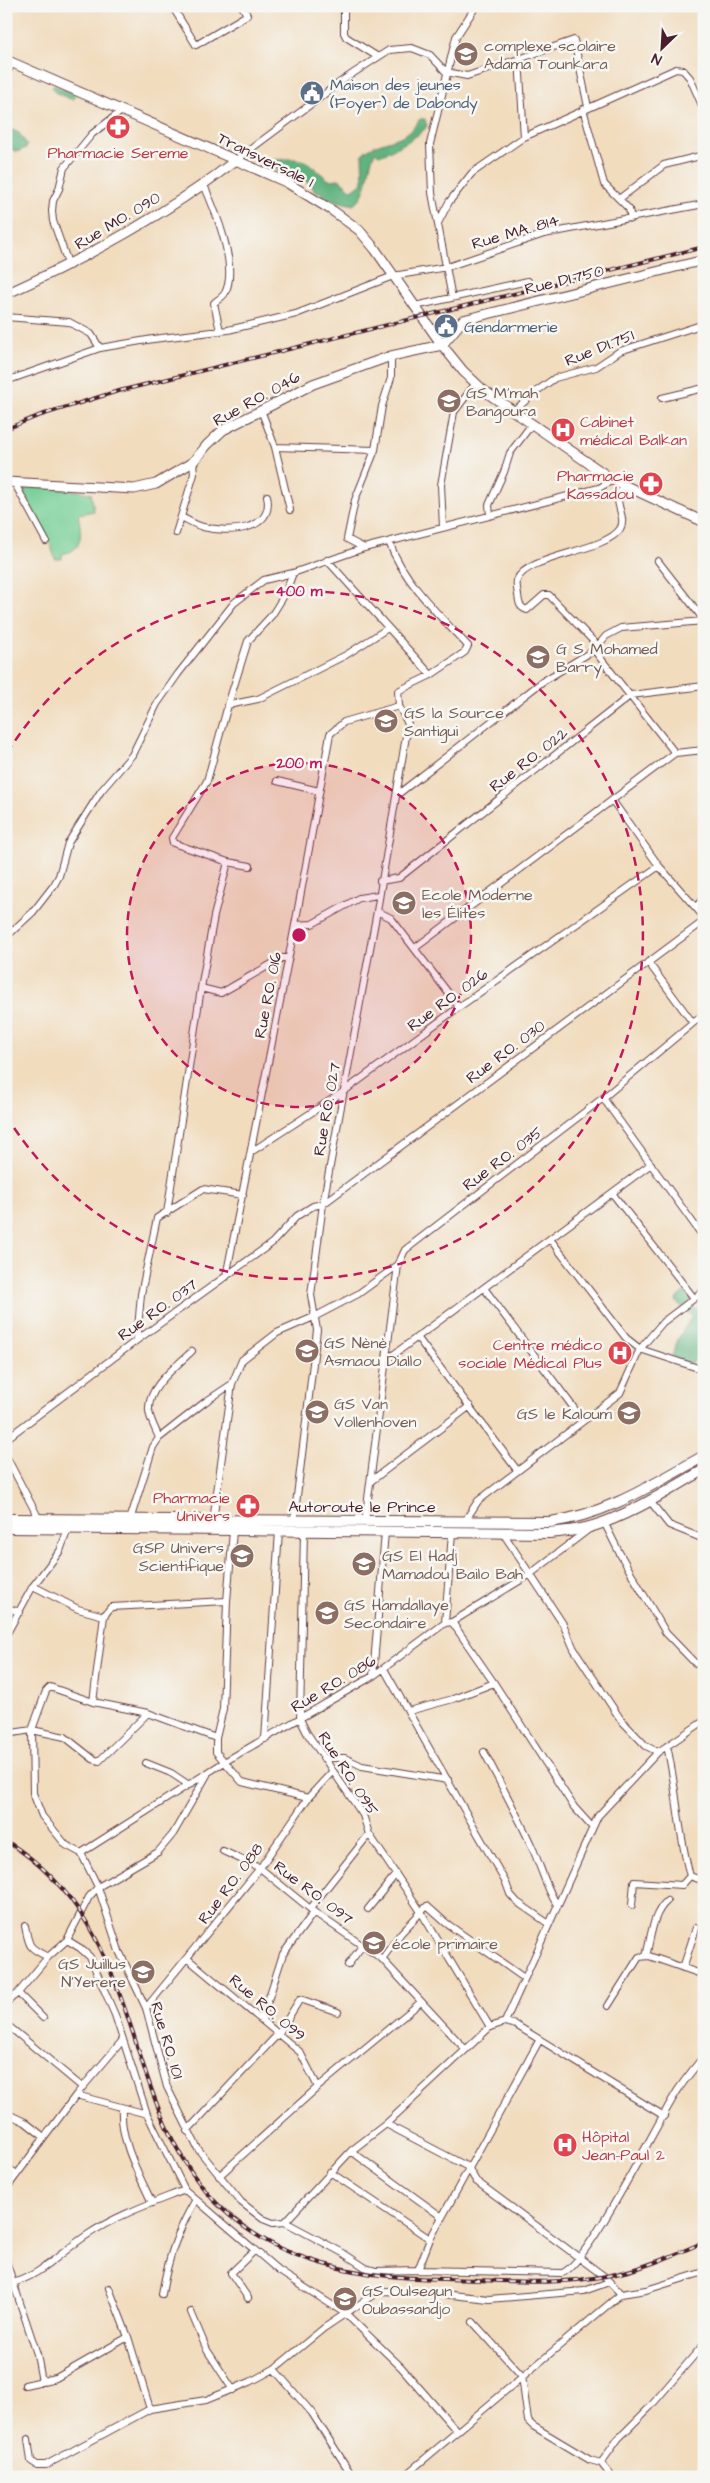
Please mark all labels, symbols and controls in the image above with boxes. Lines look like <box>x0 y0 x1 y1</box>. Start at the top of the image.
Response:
north arrow <box>638 22 688 72</box>
place label: complexe scolaire Adama Tounkara <box>484 35 616 75</box>
school or university icon: complexe scolaire Adama Tounkara <box>453 41 479 67</box>
text: N <box>649 48 665 70</box>
place label: Maison des jeunes (Foyer) de Dabondy <box>330 74 478 115</box>
public building icon: Maison des jeunes (Foyer) de Dabondy <box>299 80 325 106</box>
pharmacy icon: Pharmacie Sereme <box>105 114 131 140</box>
street label: Transversale 1 <box>214 127 317 193</box>
place label: Pharmacie Sereme <box>48 142 189 164</box>
street label: Rue MO. 090 <box>70 187 165 255</box>
street label: Rue MA. 814 <box>469 209 562 255</box>
street label: Rue DI.750 <box>522 260 606 300</box>
public building icon: Gendarmerie <box>433 313 459 339</box>
place label: Gendarmerie <box>464 316 558 338</box>
street label: Rue DI.751 <box>561 324 637 372</box>
street label: Rue RO. 046 <box>209 366 304 432</box>
place label: GS M'mah Bangoura <box>466 382 538 423</box>
school or university icon: GS M'mah Bangoura <box>436 388 462 414</box>
place label: Cabinet médical Balkan <box>580 411 687 451</box>
hospital icon: Cabinet médical Balkan <box>550 417 576 443</box>
place label: Pharmacie Kassadou <box>557 465 634 505</box>
pharmacy icon: Pharmacie Kassadou <box>638 471 664 497</box>
text: 400 m <box>276 581 323 602</box>
place label: G S Mohamed Barry <box>556 638 658 679</box>
school or university icon: G S Mohamed Barry <box>525 644 551 670</box>
place label: GS la Source Santigui <box>404 702 504 743</box>
school or university icon: GS la Source Santigui <box>373 708 399 734</box>
street label: Rue RO. 022 <box>485 722 572 797</box>
text: 200 m <box>275 753 322 774</box>
place label: Ecole Moderne les Élites <box>422 884 533 924</box>
school or university icon: Ecole Moderne les Élites <box>391 890 417 916</box>
centre of rings <box>290 926 308 944</box>
street label: Rue RO. 016 <box>249 950 287 1040</box>
street label: Rue RO. 026 <box>403 963 492 1037</box>
street label: Rue RO. 030 <box>462 1015 550 1089</box>
street label: Rue RO. 027 <box>308 1061 346 1158</box>
street label: Rue RO. 035 <box>458 1121 548 1196</box>
street label: Rue RO. 037 <box>113 1273 202 1346</box>
place label: GS Nènè Asmaou Diallo <box>324 1332 421 1372</box>
place label: Centre médico sociale Médical Plus <box>458 1334 602 1374</box>
school or university icon: GS Nènè Asmaou Diallo <box>294 1338 320 1364</box>
hospital icon: Centre médico sociale Médical Plus <box>607 1340 633 1366</box>
place label: GS Van Vollenhoven <box>334 1393 417 1433</box>
school or university icon: GS Van Vollenhoven <box>304 1399 330 1425</box>
school or university icon: GS le Kaloum <box>616 1400 642 1426</box>
place label: GS le Kaloum <box>517 1403 613 1425</box>
place label: Pharmacie Univers <box>153 1487 230 1527</box>
pharmacy icon: Pharmacie Univers <box>235 1493 261 1519</box>
street label: Autoroute le Prince <box>288 1496 436 1518</box>
place label: GSP Univers Scientifique <box>133 1537 224 1577</box>
school or university icon: GSP Univers Scientifique <box>229 1543 255 1569</box>
place label: GS El Hadj Mamadou Bailo Bah <box>382 1545 523 1585</box>
school or university icon: GS El Hadj Mamadou Bailo Bah <box>351 1551 377 1577</box>
place label: GS Hamdallaye Secondaire <box>344 1594 449 1634</box>
school or university icon: GS Hamdallaye Secondaire <box>314 1600 340 1626</box>
street label: Rue RO. 086 <box>287 1650 380 1718</box>
street label: Rue RO. 095 <box>313 1727 384 1820</box>
street label: Rue RO. 088 <box>193 1839 269 1929</box>
street label: Rue RO. 097 <box>269 1856 358 1930</box>
school or university icon: école primaire <box>361 1930 387 1956</box>
place label: école primaire <box>392 1933 498 1955</box>
place label: GS Juillus N'Yerere <box>58 1953 126 1993</box>
school or university icon: GS Juillus N'Yerere <box>130 1959 156 1985</box>
street label: Rue RO. 099 <box>224 1969 310 2046</box>
street label: Rue RO. 101 <box>145 1999 189 2082</box>
place label: Hôpital Jean-Paul 2 <box>582 2126 665 2166</box>
hospital icon: Hôpital Jean-Paul 2 <box>552 2132 578 2158</box>
place label: GS Oulsegun Oubassandjo <box>362 2280 452 2320</box>
school or university icon: GS Oulsegun Oubassandjo <box>332 2286 358 2312</box>

